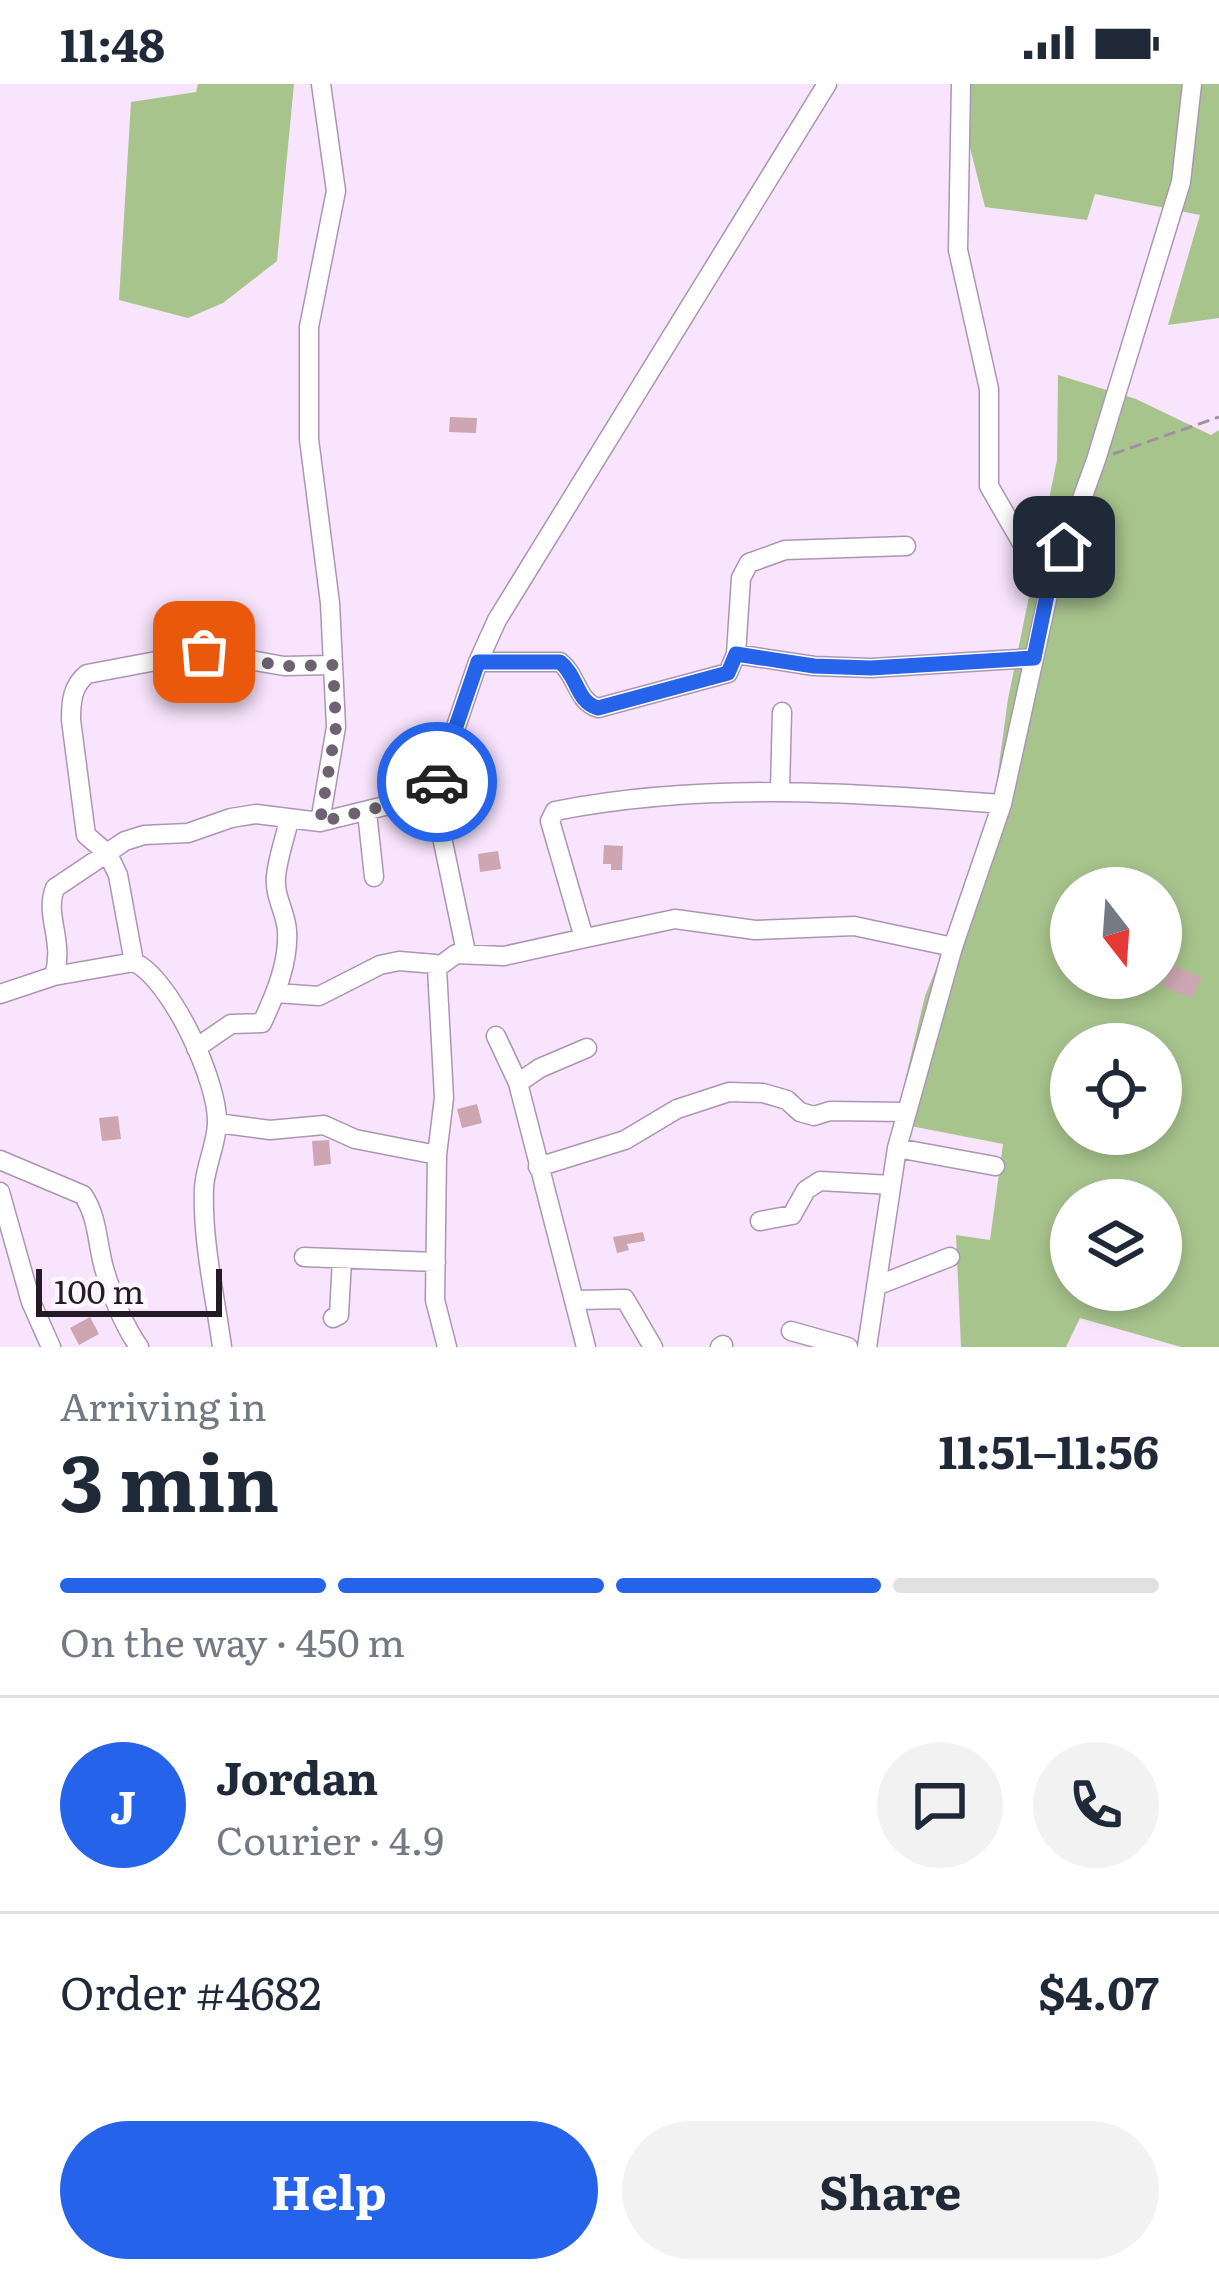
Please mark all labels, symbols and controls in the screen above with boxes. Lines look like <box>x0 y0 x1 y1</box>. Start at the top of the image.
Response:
text: 11:48 <box>60 9 165 76</box>
pin <box>1013 496 1115 598</box>
icon: home <box>1031 514 1097 580</box>
pin <box>153 601 255 703</box>
icon: bag <box>171 619 237 685</box>
courier <box>377 722 497 842</box>
icon: car <box>404 749 470 815</box>
north arrow <box>1050 867 1182 999</box>
map controls <box>1050 867 1182 1311</box>
button: locate <box>1050 1023 1182 1155</box>
button: layers <box>1050 1179 1182 1311</box>
scale bar <box>36 1263 222 1316</box>
text: 100 m <box>54 1265 144 1314</box>
text: Arriving in <box>60 1375 267 1433</box>
text: 11:51–11:56 <box>938 1416 1159 1483</box>
text: 3 min <box>60 1420 280 1536</box>
text: On the way · 450 m <box>60 1611 405 1669</box>
text: Jordan <box>216 1742 378 1809</box>
button: chat <box>877 1742 1003 1868</box>
button: phone <box>1033 1742 1159 1868</box>
text: J <box>110 1771 136 1838</box>
text: Courier · 4.9 <box>216 1809 444 1867</box>
text: Order #4682 <box>60 1957 322 2024</box>
text: $4.07 <box>1038 1957 1159 2024</box>
button: Help <box>60 2121 598 2259</box>
button: Share <box>622 2121 1159 2259</box>

